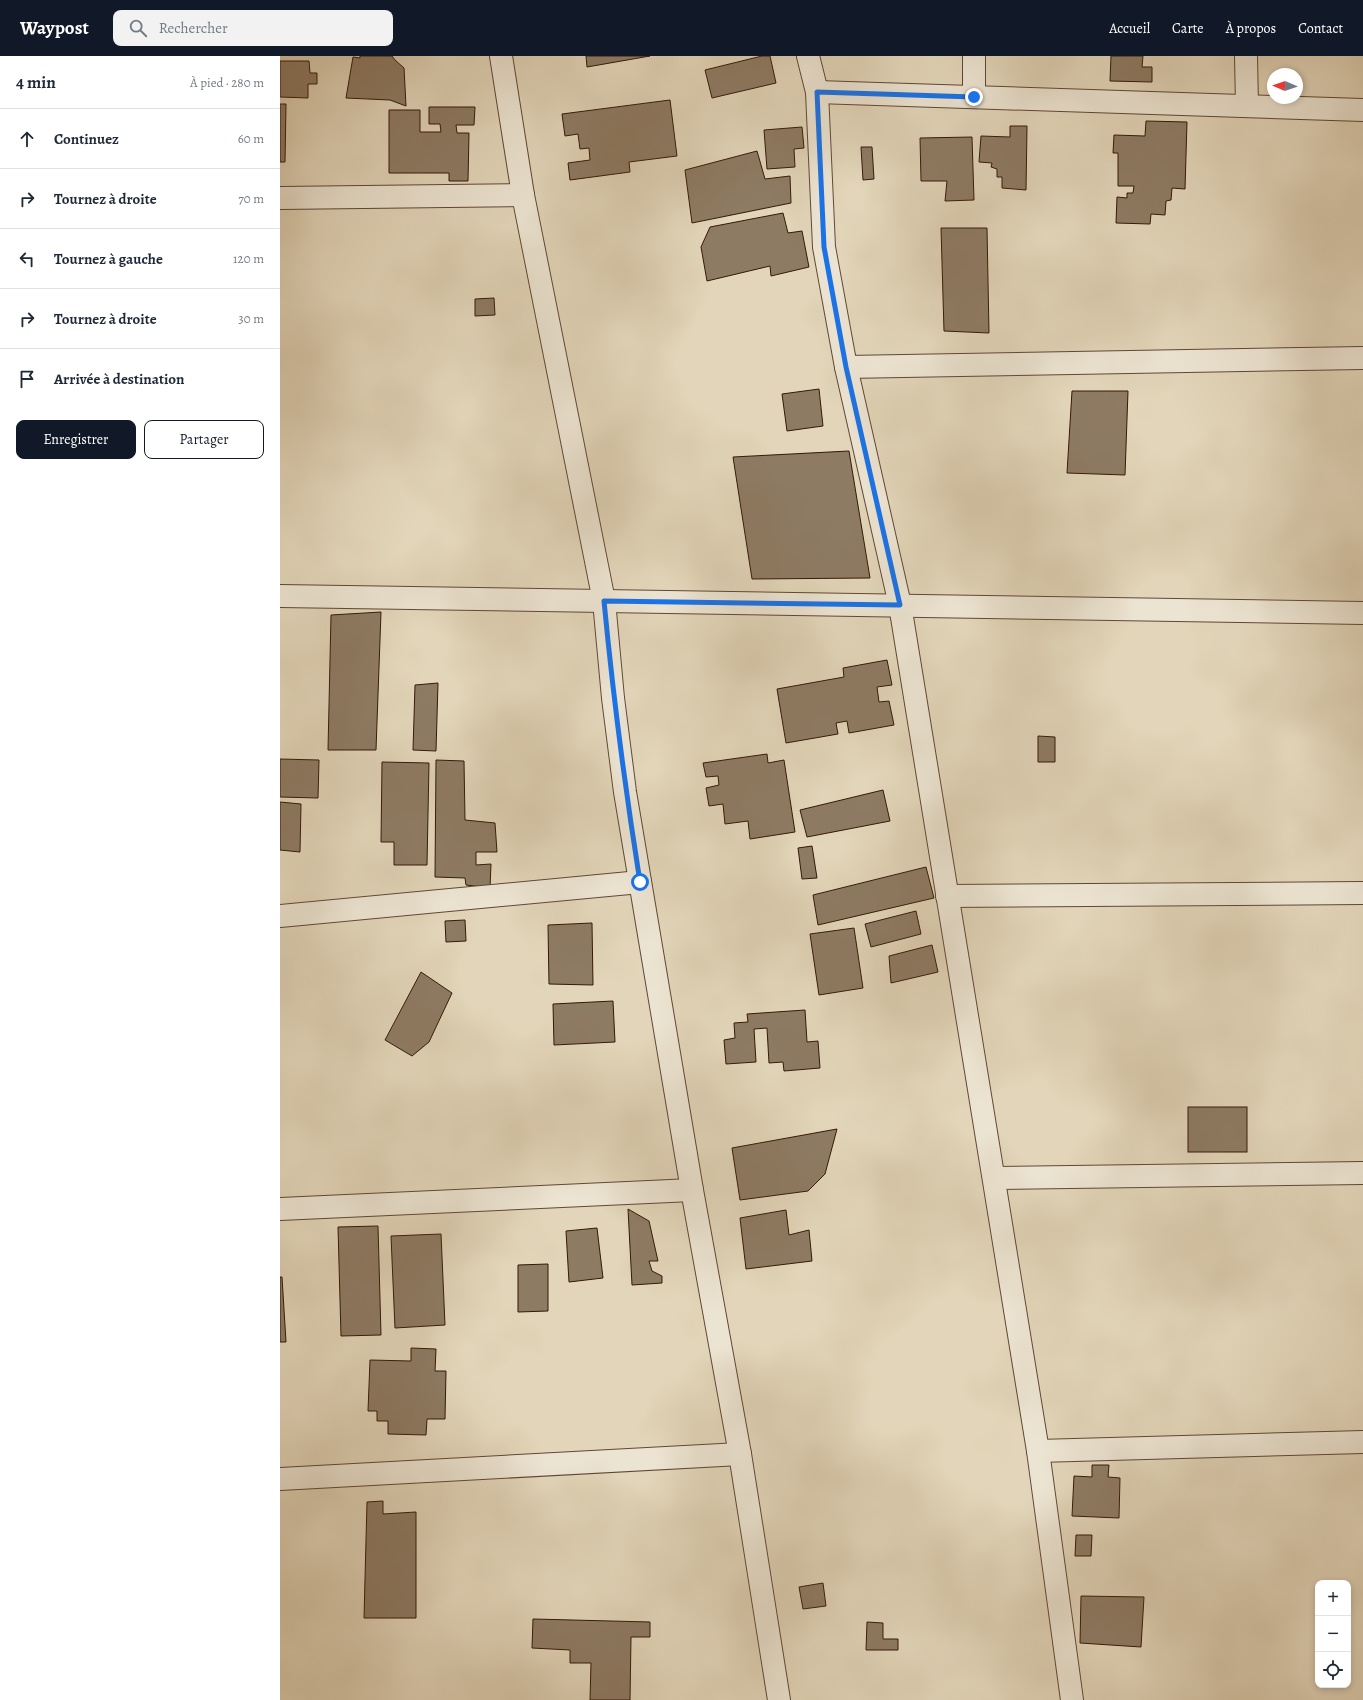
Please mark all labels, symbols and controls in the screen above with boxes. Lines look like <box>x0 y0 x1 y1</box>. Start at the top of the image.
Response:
search box <box>113 10 393 46</box>
text: Waypost <box>20 15 89 41</box>
icon: search <box>127 17 149 39</box>
text: Rechercher <box>159 18 228 38</box>
text: Accueil <box>1109 19 1150 38</box>
text: Carte <box>1172 19 1204 38</box>
text: À propos <box>1226 19 1276 38</box>
text: Contact <box>1298 19 1343 38</box>
north arrow <box>1267 68 1303 104</box>
text: 4 min <box>16 71 56 94</box>
text: À pied · 280 m <box>190 74 264 91</box>
route end <box>965 88 983 106</box>
icon: ahead <box>16 128 38 150</box>
text: Continuez <box>54 129 119 149</box>
text: 60 m <box>238 130 264 147</box>
icon: right <box>16 188 38 210</box>
text: Tournez à droite <box>54 189 157 209</box>
text: 70 m <box>238 190 264 207</box>
icon: left <box>16 248 38 270</box>
text: Tournez à gauche <box>54 249 163 269</box>
text: 120 m <box>233 250 264 267</box>
icon: right <box>16 308 38 330</box>
text: Tournez à droite <box>54 309 157 329</box>
text: 30 m <box>238 310 264 327</box>
icon: arrive <box>16 368 38 390</box>
text: Arrivée à destination <box>54 369 185 389</box>
button: Enregistrer <box>16 420 136 459</box>
button: Partager <box>144 420 264 459</box>
route start <box>631 873 649 891</box>
map controls <box>1315 1580 1351 1688</box>
button: + <box>1315 1580 1351 1616</box>
button: − <box>1315 1616 1351 1652</box>
button: locate <box>1315 1652 1351 1688</box>

